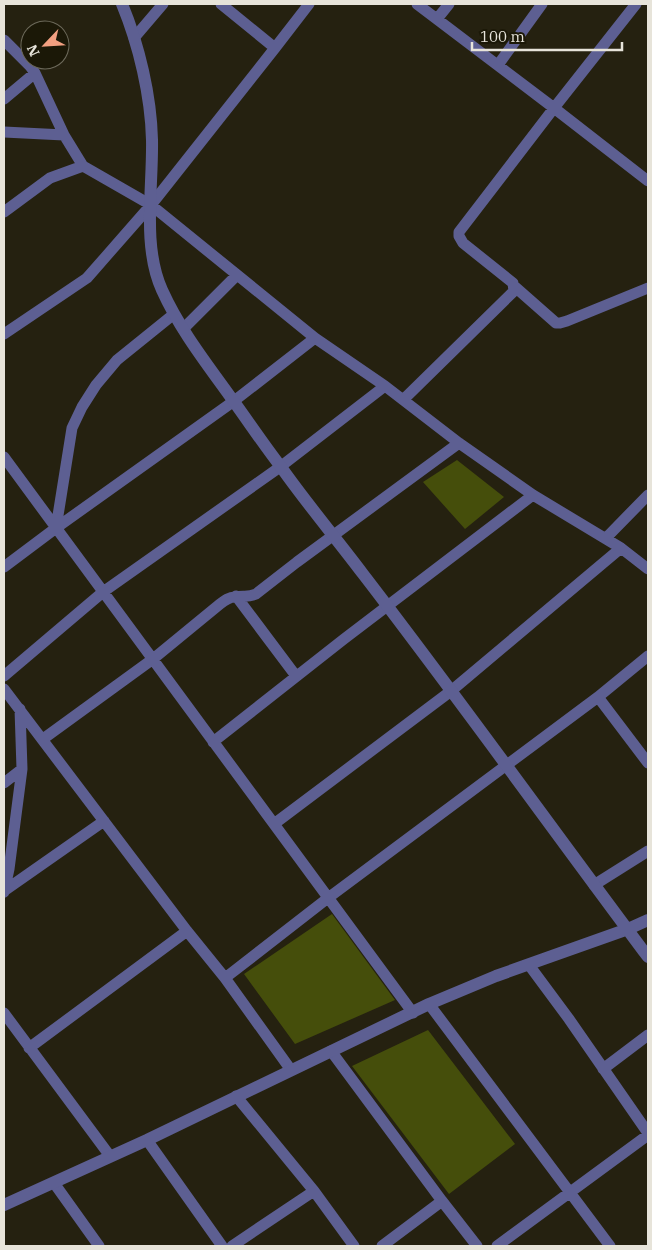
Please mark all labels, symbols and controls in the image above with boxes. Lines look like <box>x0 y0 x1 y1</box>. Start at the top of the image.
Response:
north arrow <box>20 20 70 70</box>
scale bar <box>472 20 622 52</box>
text: 100 m <box>480 27 525 46</box>
text: N <box>23 42 44 59</box>

